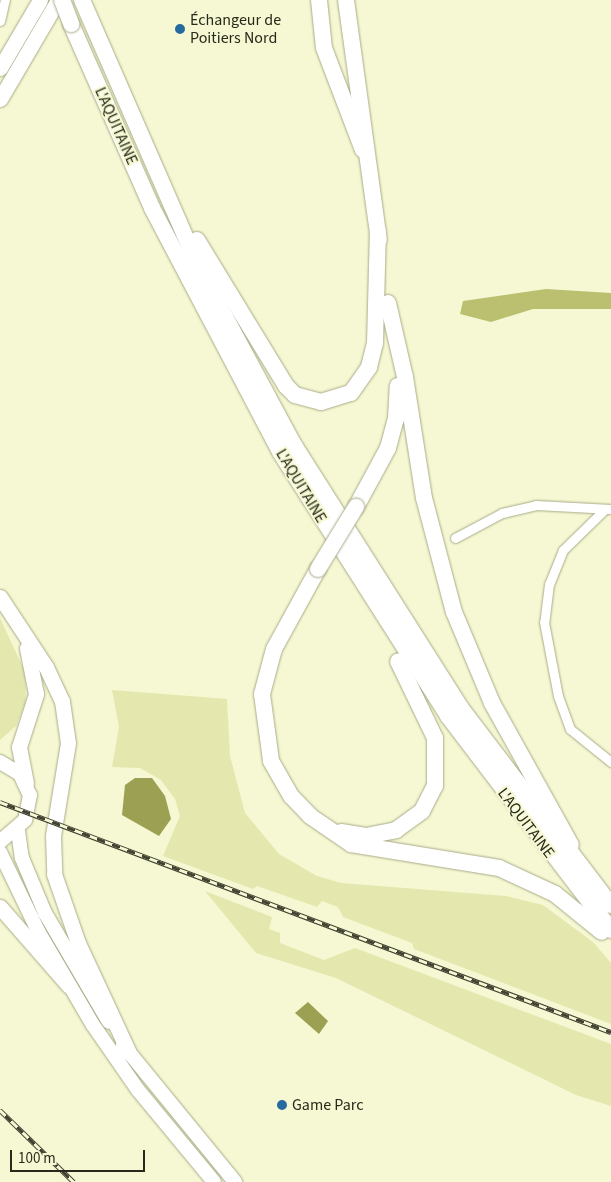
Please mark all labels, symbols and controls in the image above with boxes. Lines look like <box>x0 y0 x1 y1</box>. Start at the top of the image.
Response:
place label: Échangeur de Poitiers Nord <box>190 10 281 48</box>
marker: Échangeur de Poitiers Nord <box>174 23 186 35</box>
street label: L'AQUITAINE <box>90 84 142 168</box>
street label: L'AQUITAINE <box>271 446 331 526</box>
street label: L'AQUITAINE <box>493 784 559 862</box>
place label: Game Parc <box>292 1095 363 1115</box>
marker: Game Parc <box>276 1099 288 1111</box>
scale bar <box>12 1140 148 1172</box>
text: 100 m <box>18 1148 56 1169</box>

